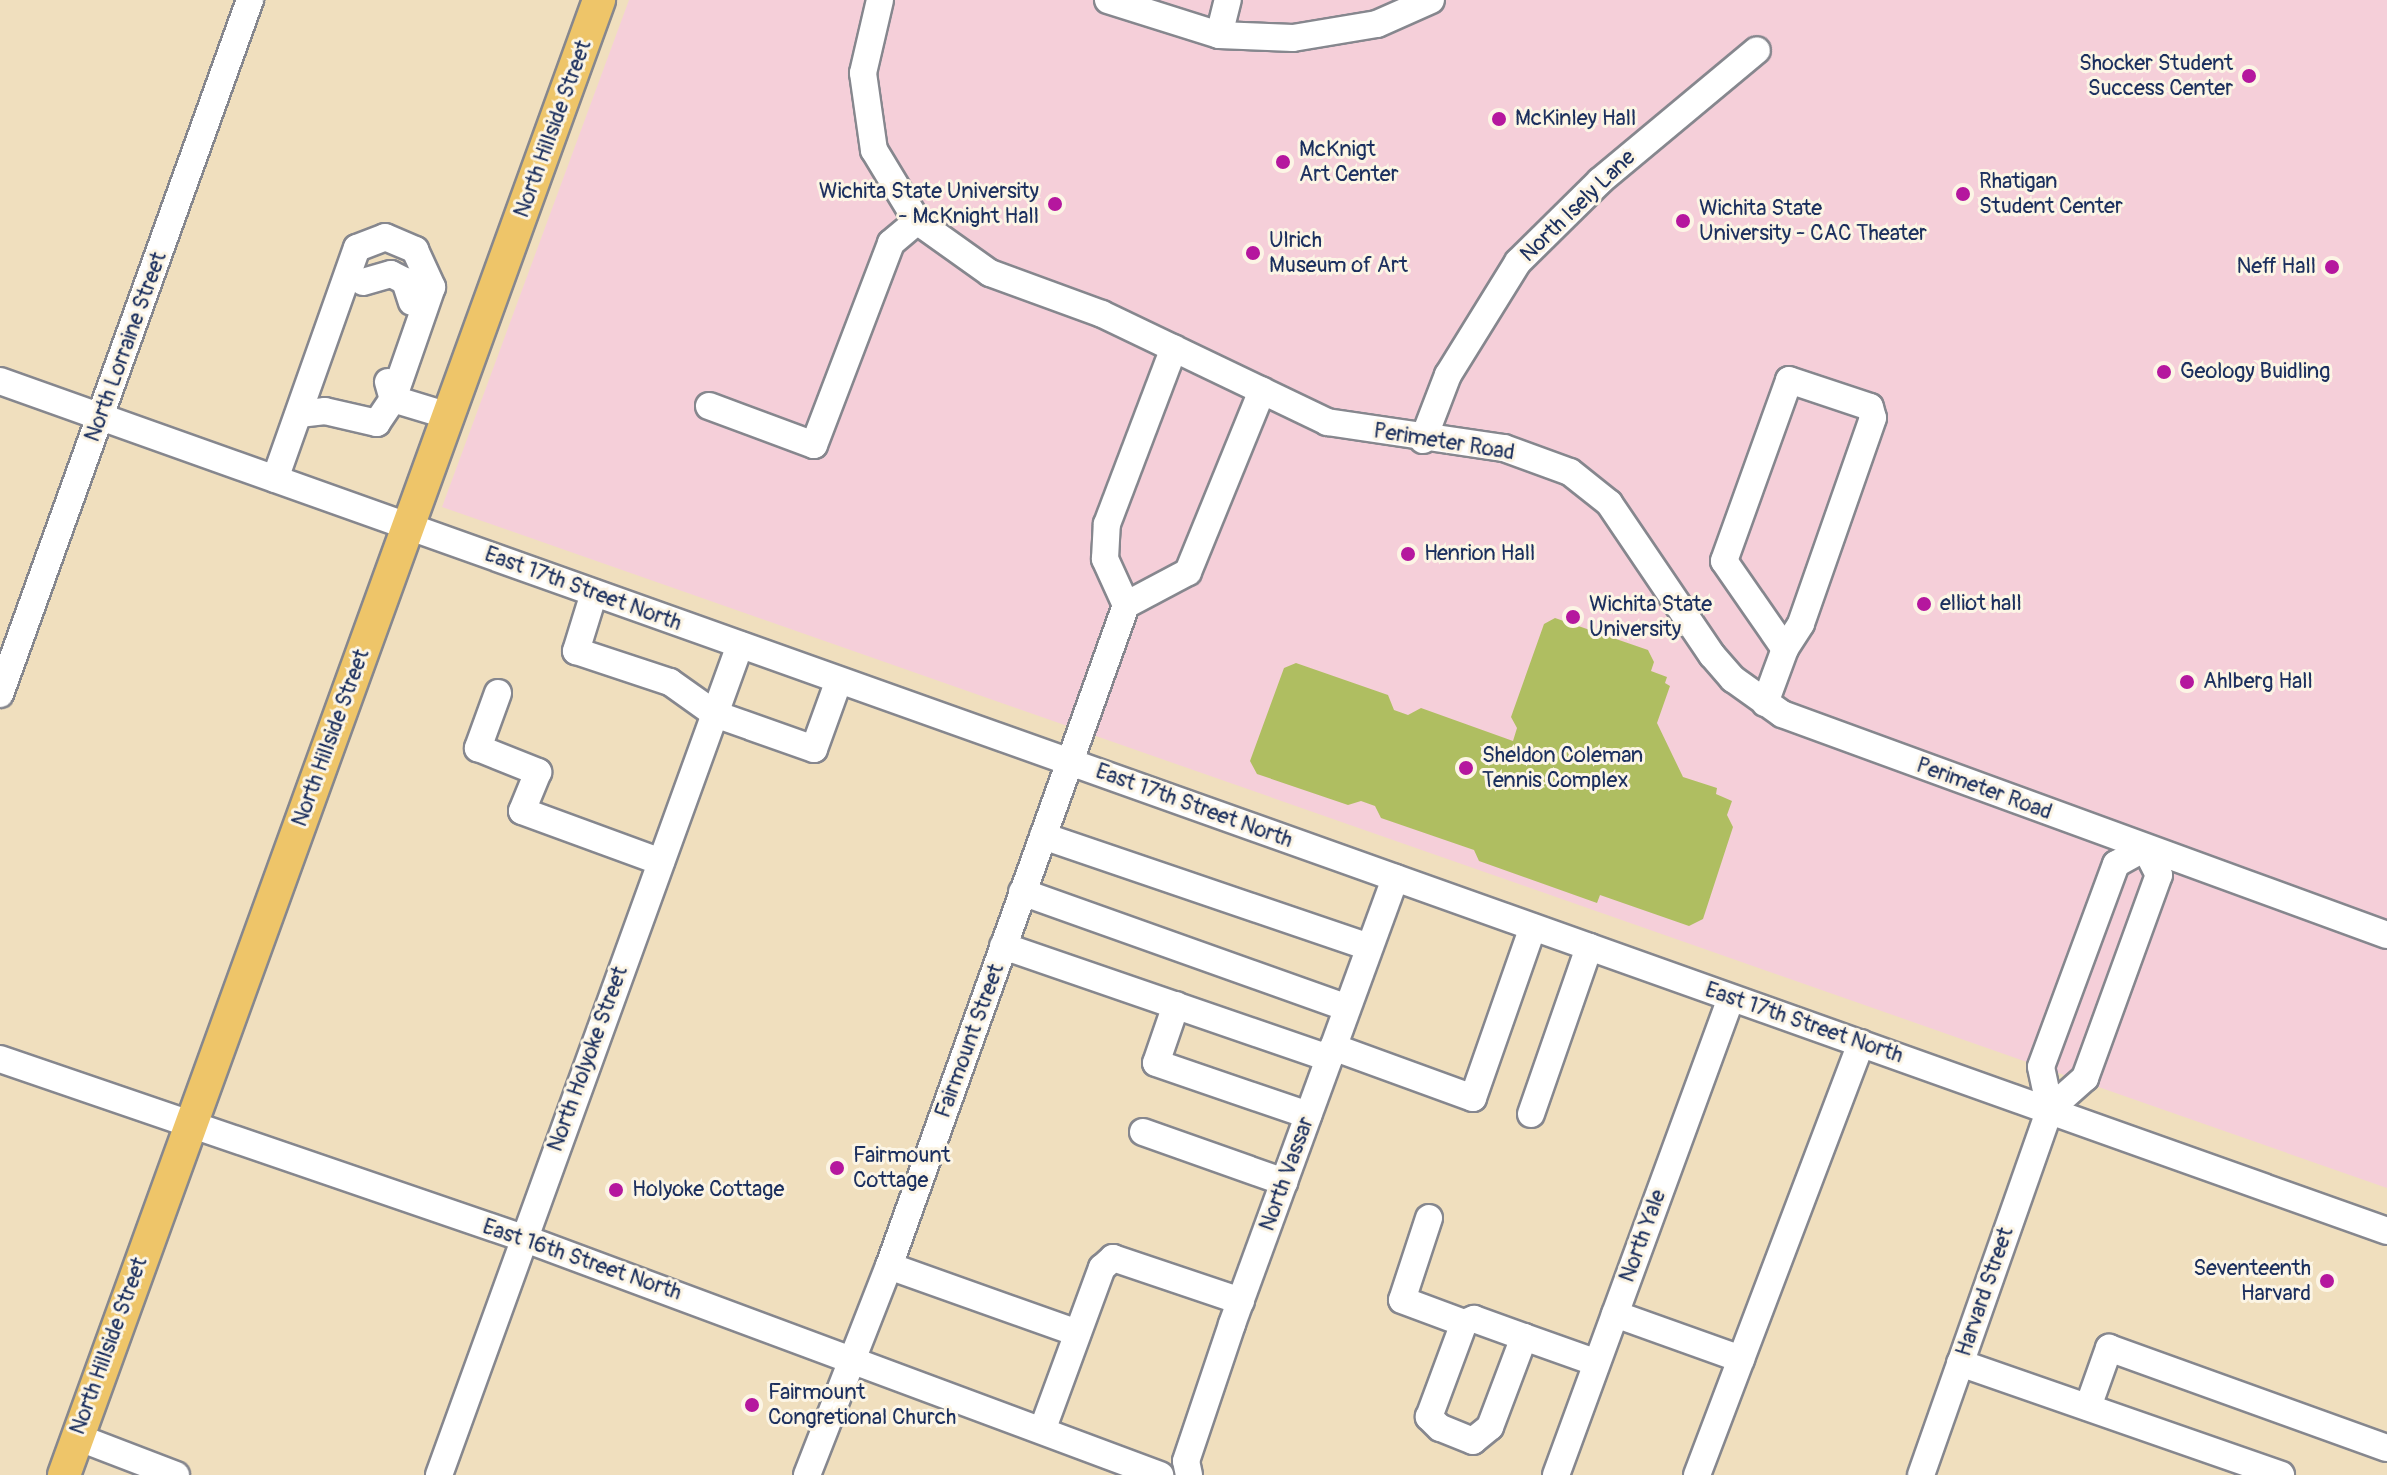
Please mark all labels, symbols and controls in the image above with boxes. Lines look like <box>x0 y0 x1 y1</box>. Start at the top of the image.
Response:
street label: North Hillside Street <box>509 37 597 221</box>
place label: Shocker Student Success Center <box>2079 50 2233 102</box>
marker: Shocker Student Success Center <box>2240 67 2258 85</box>
place label: McKinley Hall <box>1515 106 1636 132</box>
marker: McKinley Hall <box>1490 110 1508 128</box>
place label: McKnigt Art Center <box>1299 136 1399 188</box>
street label: North Isely Lane <box>1515 144 1641 268</box>
marker: McKnigt Art Center <box>1274 153 1292 171</box>
place label: Rhatigan Student Center <box>1979 168 2123 220</box>
place label: Wichita State University - McKnight Hall <box>819 178 1039 230</box>
marker: Rhatigan Student Center <box>1954 185 1972 203</box>
marker: Wichita State University - McKnight Hall <box>1046 195 1064 213</box>
place label: Wichita State University - CAC Theater <box>1699 195 1927 246</box>
marker: Wichita State University - CAC Theater <box>1674 212 1692 230</box>
place label: Ulrich Museum of Art <box>1269 227 1408 278</box>
marker: Ulrich Museum of Art <box>1244 244 1262 262</box>
street label: North Lorraine Street <box>79 248 173 446</box>
place label: Neff Hall <box>2236 254 2316 280</box>
marker: Neff Hall <box>2323 258 2341 276</box>
place label: Geology Buidling <box>2180 359 2330 385</box>
marker: Geology Buidling <box>2155 363 2173 381</box>
street label: Perimeter Road <box>1372 418 1516 466</box>
street label: East 17th Street North <box>481 541 685 637</box>
place label: Henrion Hall <box>1424 541 1535 567</box>
marker: Henrion Hall <box>1399 545 1417 563</box>
place label: Wichita State University <box>1589 591 1712 642</box>
place label: elliot hall <box>1940 591 2022 617</box>
marker: elliot hall <box>1915 595 1933 613</box>
marker: Wichita State University <box>1564 608 1582 626</box>
street label: North Hillside Street <box>287 646 375 830</box>
place label: Ahlberg Hall <box>2203 669 2313 695</box>
marker: Ahlberg Hall <box>2178 673 2196 691</box>
place label: Sheldon Coleman Tennis Complex <box>1482 742 1643 794</box>
street label: Perimeter Road <box>1913 752 2055 826</box>
street label: East 17th Street North <box>1092 758 1296 854</box>
marker: Sheldon Coleman Tennis Complex <box>1457 759 1475 777</box>
street label: Fairmount Street <box>930 960 1010 1122</box>
street label: North Holyoke Street <box>542 963 634 1155</box>
street label: East 17th Street North <box>1702 977 1906 1069</box>
street label: North Vassar <box>1254 1113 1320 1235</box>
place label: Fairmount Cottage <box>853 1142 950 1194</box>
marker: Fairmount Cottage <box>828 1159 846 1177</box>
place label: Holyoke Cottage <box>632 1177 784 1203</box>
marker: Holyoke Cottage <box>607 1181 625 1199</box>
street label: North Yale <box>1614 1186 1672 1286</box>
street label: East 16th Street North <box>479 1214 685 1306</box>
street label: Harvard Street <box>1951 1224 2019 1360</box>
street label: North Hillside Street <box>65 1254 153 1438</box>
place label: Seventeenth Harvard <box>2193 1255 2311 1306</box>
marker: Seventeenth Harvard <box>2318 1272 2336 1290</box>
place label: Fairmount Congretional Church <box>768 1379 956 1430</box>
marker: Fairmount Congretional Church <box>743 1396 761 1414</box>

